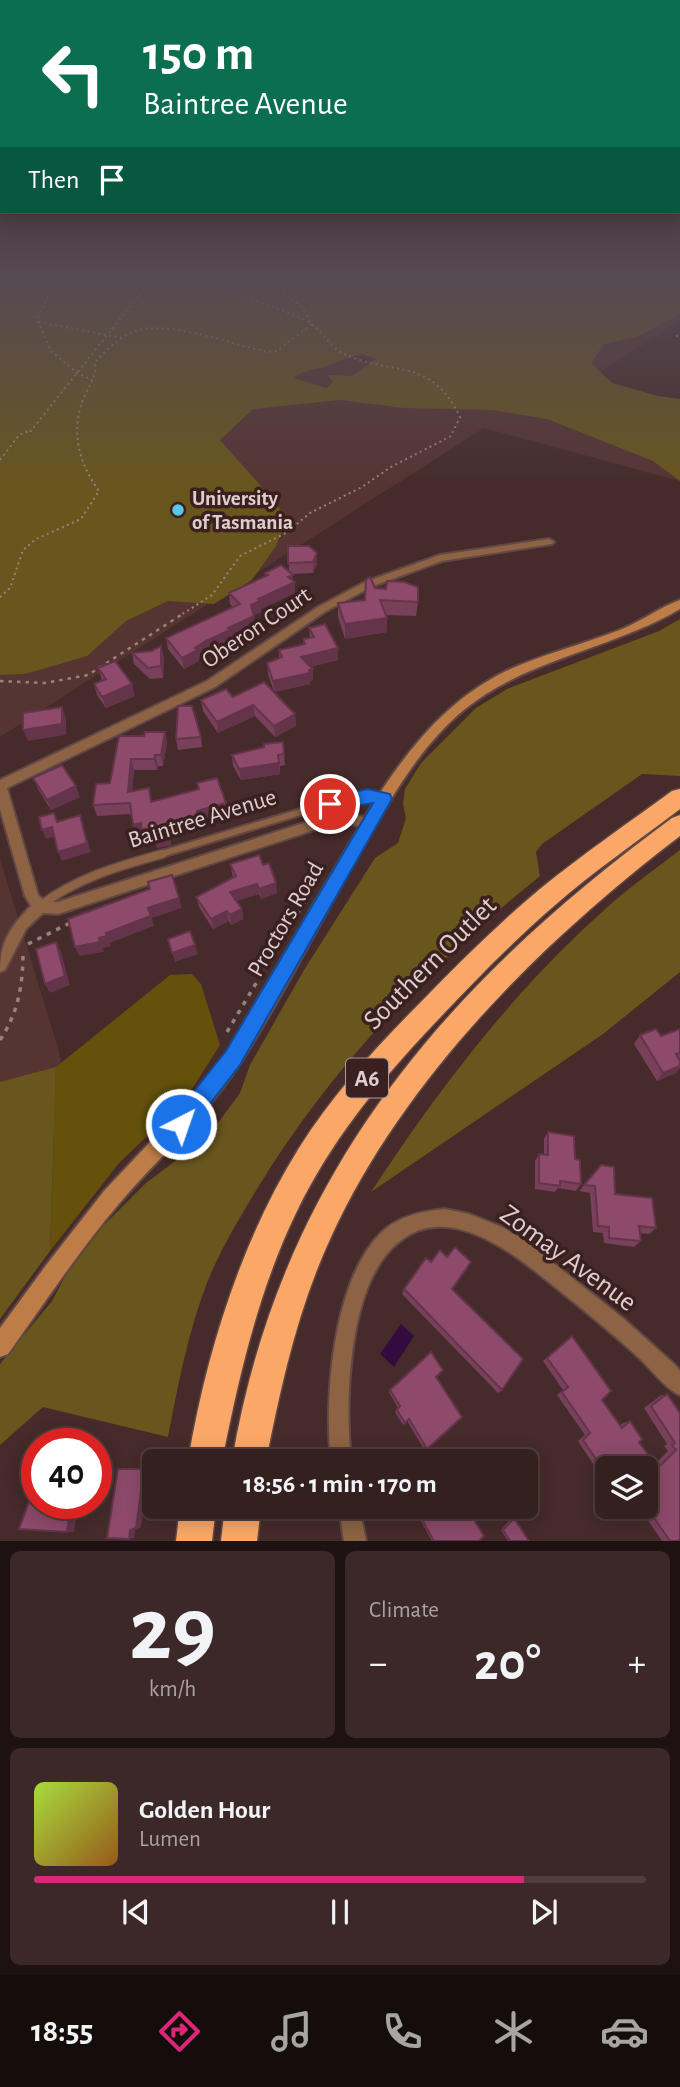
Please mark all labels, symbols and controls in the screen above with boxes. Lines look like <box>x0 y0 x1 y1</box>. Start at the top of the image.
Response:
icon: left <box>28 28 119 119</box>
text: 150 m <box>143 30 254 79</box>
text: Baintree Avenue <box>143 88 348 120</box>
icon: arrive <box>93 161 131 199</box>
text: Then <box>28 167 79 193</box>
place label: University of Tasmania <box>192 488 293 533</box>
marker: University of Tasmania <box>170 502 186 518</box>
street label: Oberon Court <box>198 583 316 673</box>
pin <box>300 774 360 834</box>
street label: Baintree Avenue <box>125 785 279 853</box>
icon: arrive <box>311 785 349 823</box>
street label: Proctors Road <box>243 858 328 981</box>
street label: Southern Outlet <box>359 892 502 1035</box>
road number: A6 <box>346 1058 388 1098</box>
position arrow <box>144 1087 218 1161</box>
street label: Zomay Avenue <box>495 1200 641 1317</box>
speed limit sign: 40 <box>21 1428 112 1519</box>
map controls <box>595 1456 658 1519</box>
button: layers <box>595 1456 658 1519</box>
text: 18:56 · 1 min · 170 m <box>243 1471 437 1497</box>
text: 29 <box>129 1585 216 1676</box>
text: Climate <box>369 1599 439 1622</box>
text: 20° <box>474 1637 541 1689</box>
text: − <box>369 1645 387 1683</box>
text: + <box>628 1645 646 1683</box>
text: km/h <box>149 1678 196 1701</box>
text: Golden Hour <box>139 1797 270 1823</box>
text: Lumen <box>139 1828 201 1851</box>
icon: previous <box>117 1893 155 1931</box>
icon: pause <box>321 1893 359 1931</box>
icon: next <box>525 1893 563 1931</box>
icon: directions <box>155 2007 204 2056</box>
icon: music <box>267 2007 316 2056</box>
icon: phone <box>378 2007 427 2056</box>
icon: climate <box>489 2007 538 2056</box>
icon: car <box>600 2007 649 2056</box>
text: 18:55 <box>31 2015 93 2047</box>

